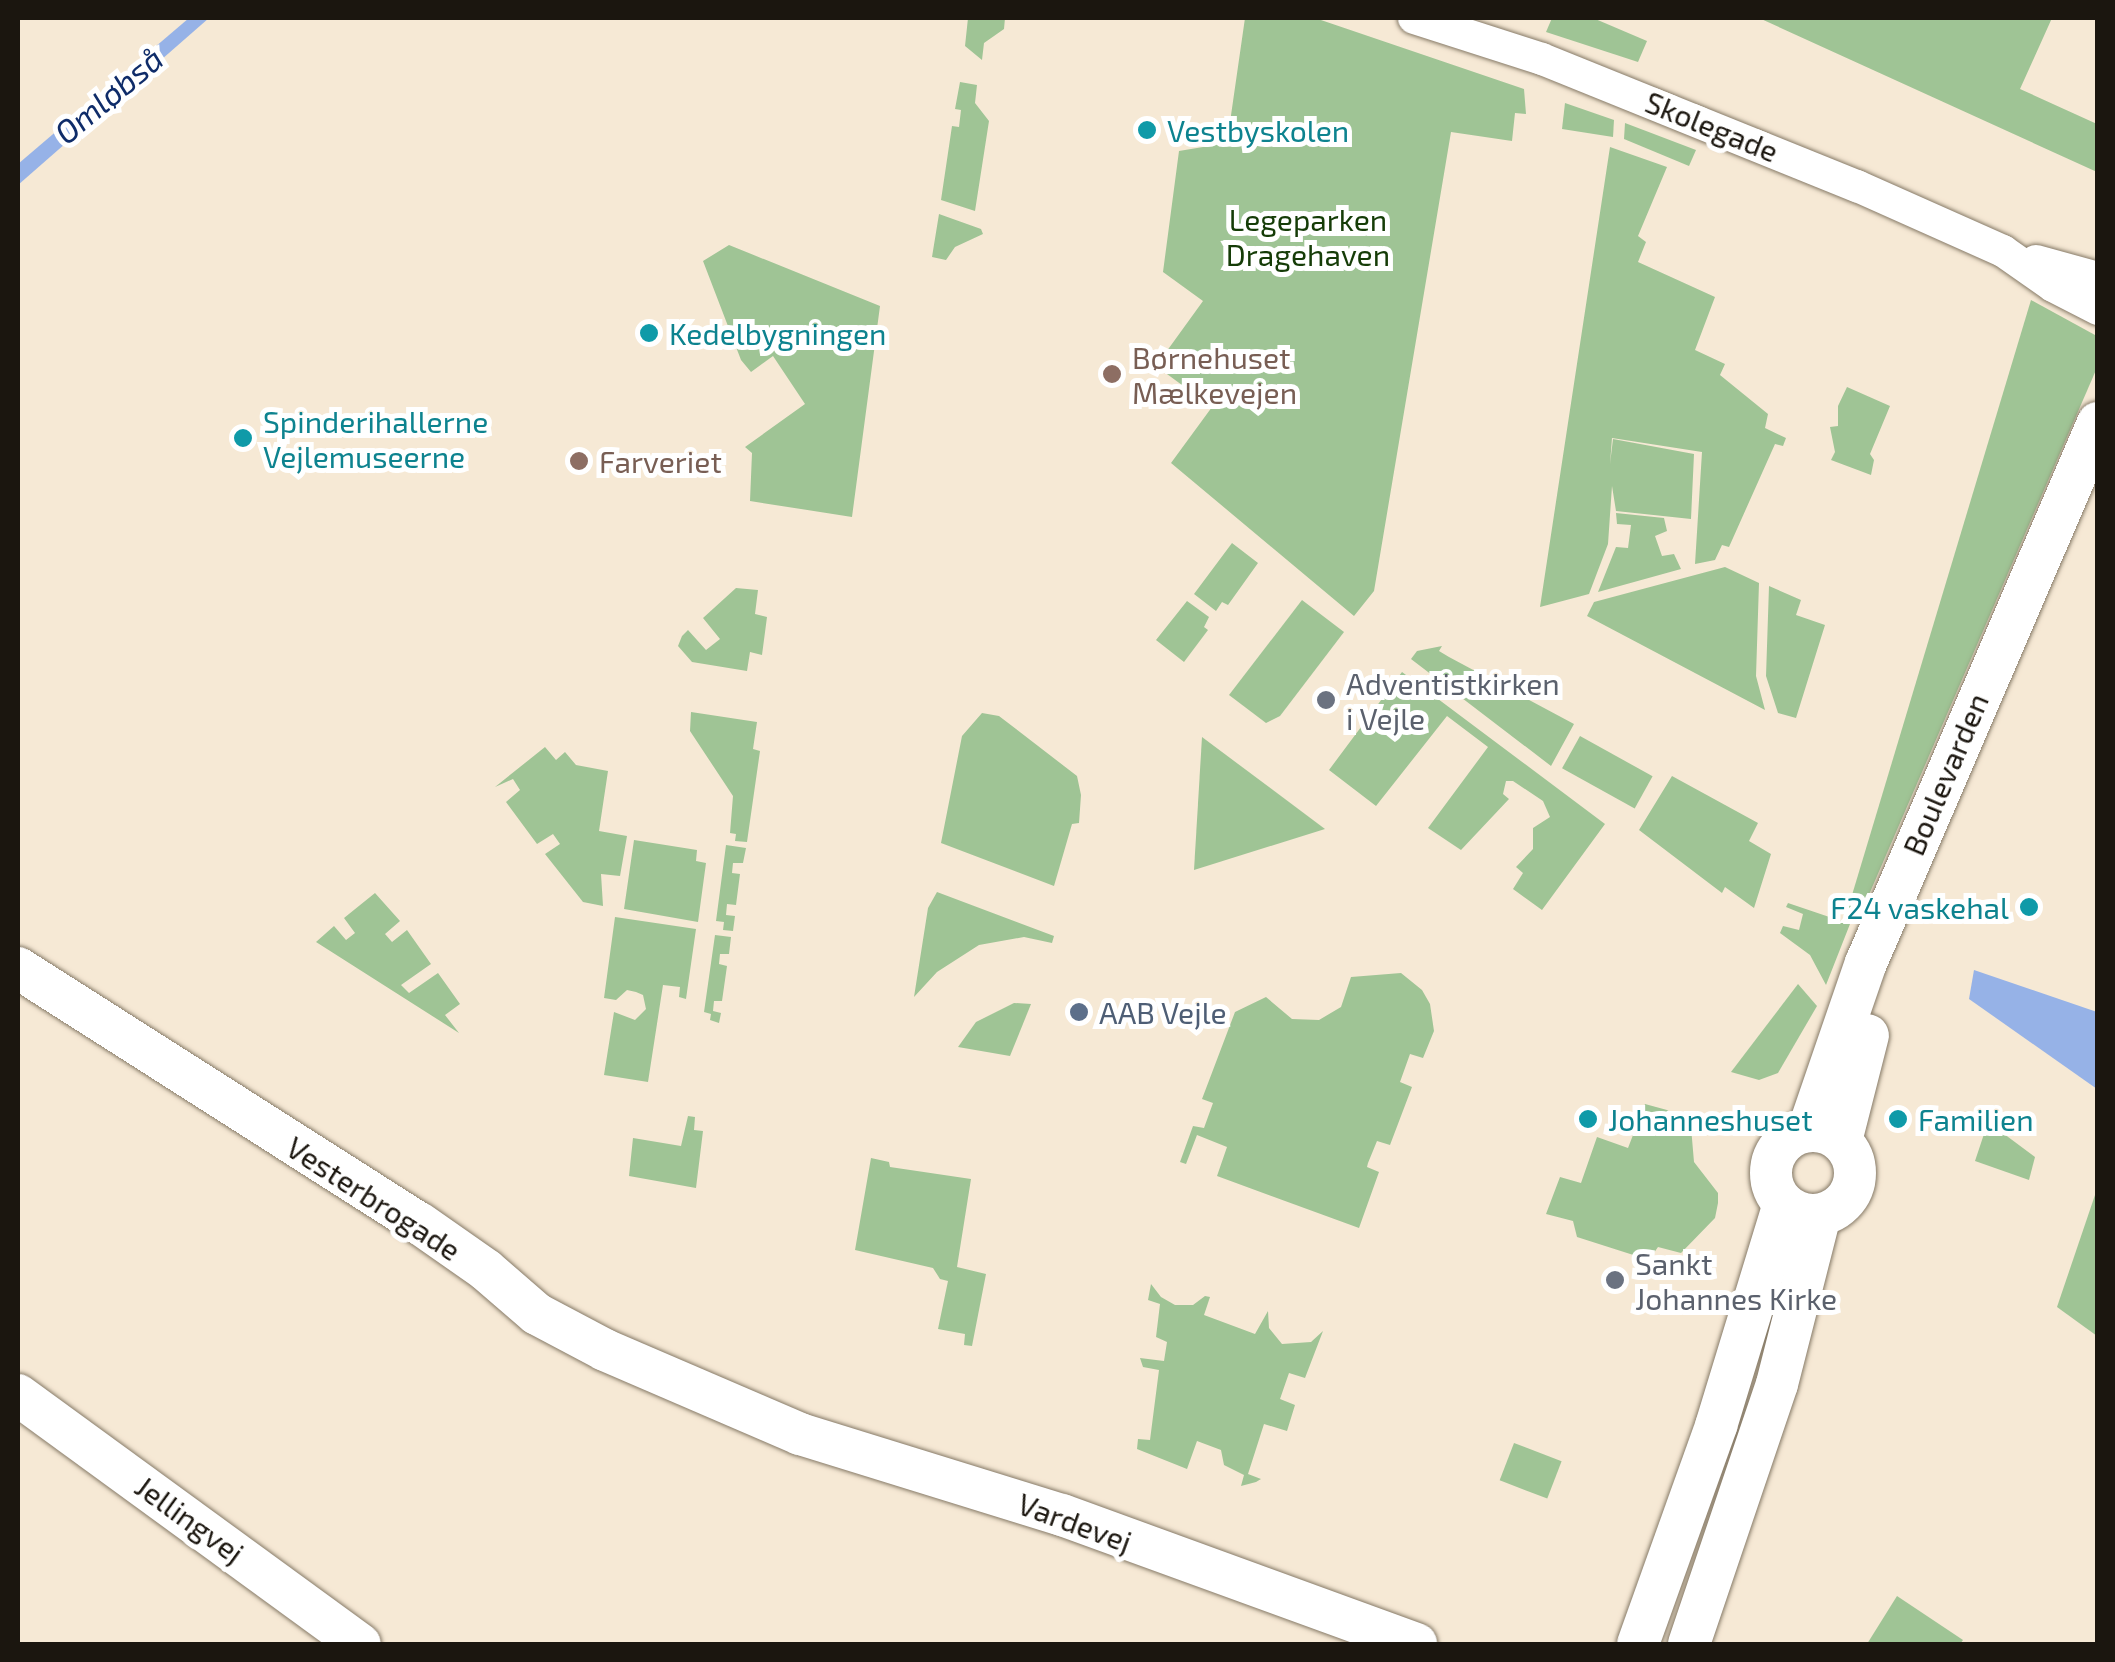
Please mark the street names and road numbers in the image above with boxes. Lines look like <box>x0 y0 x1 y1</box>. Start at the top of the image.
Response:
street label: Skolegade <box>1640 83 1784 169</box>
street label: Boulevarden <box>1895 688 1995 860</box>
street label: Vesterbrogade <box>280 1128 468 1268</box>
street label: Jellingvej <box>129 1468 251 1570</box>
street label: Vardevej <box>1013 1485 1137 1559</box>

